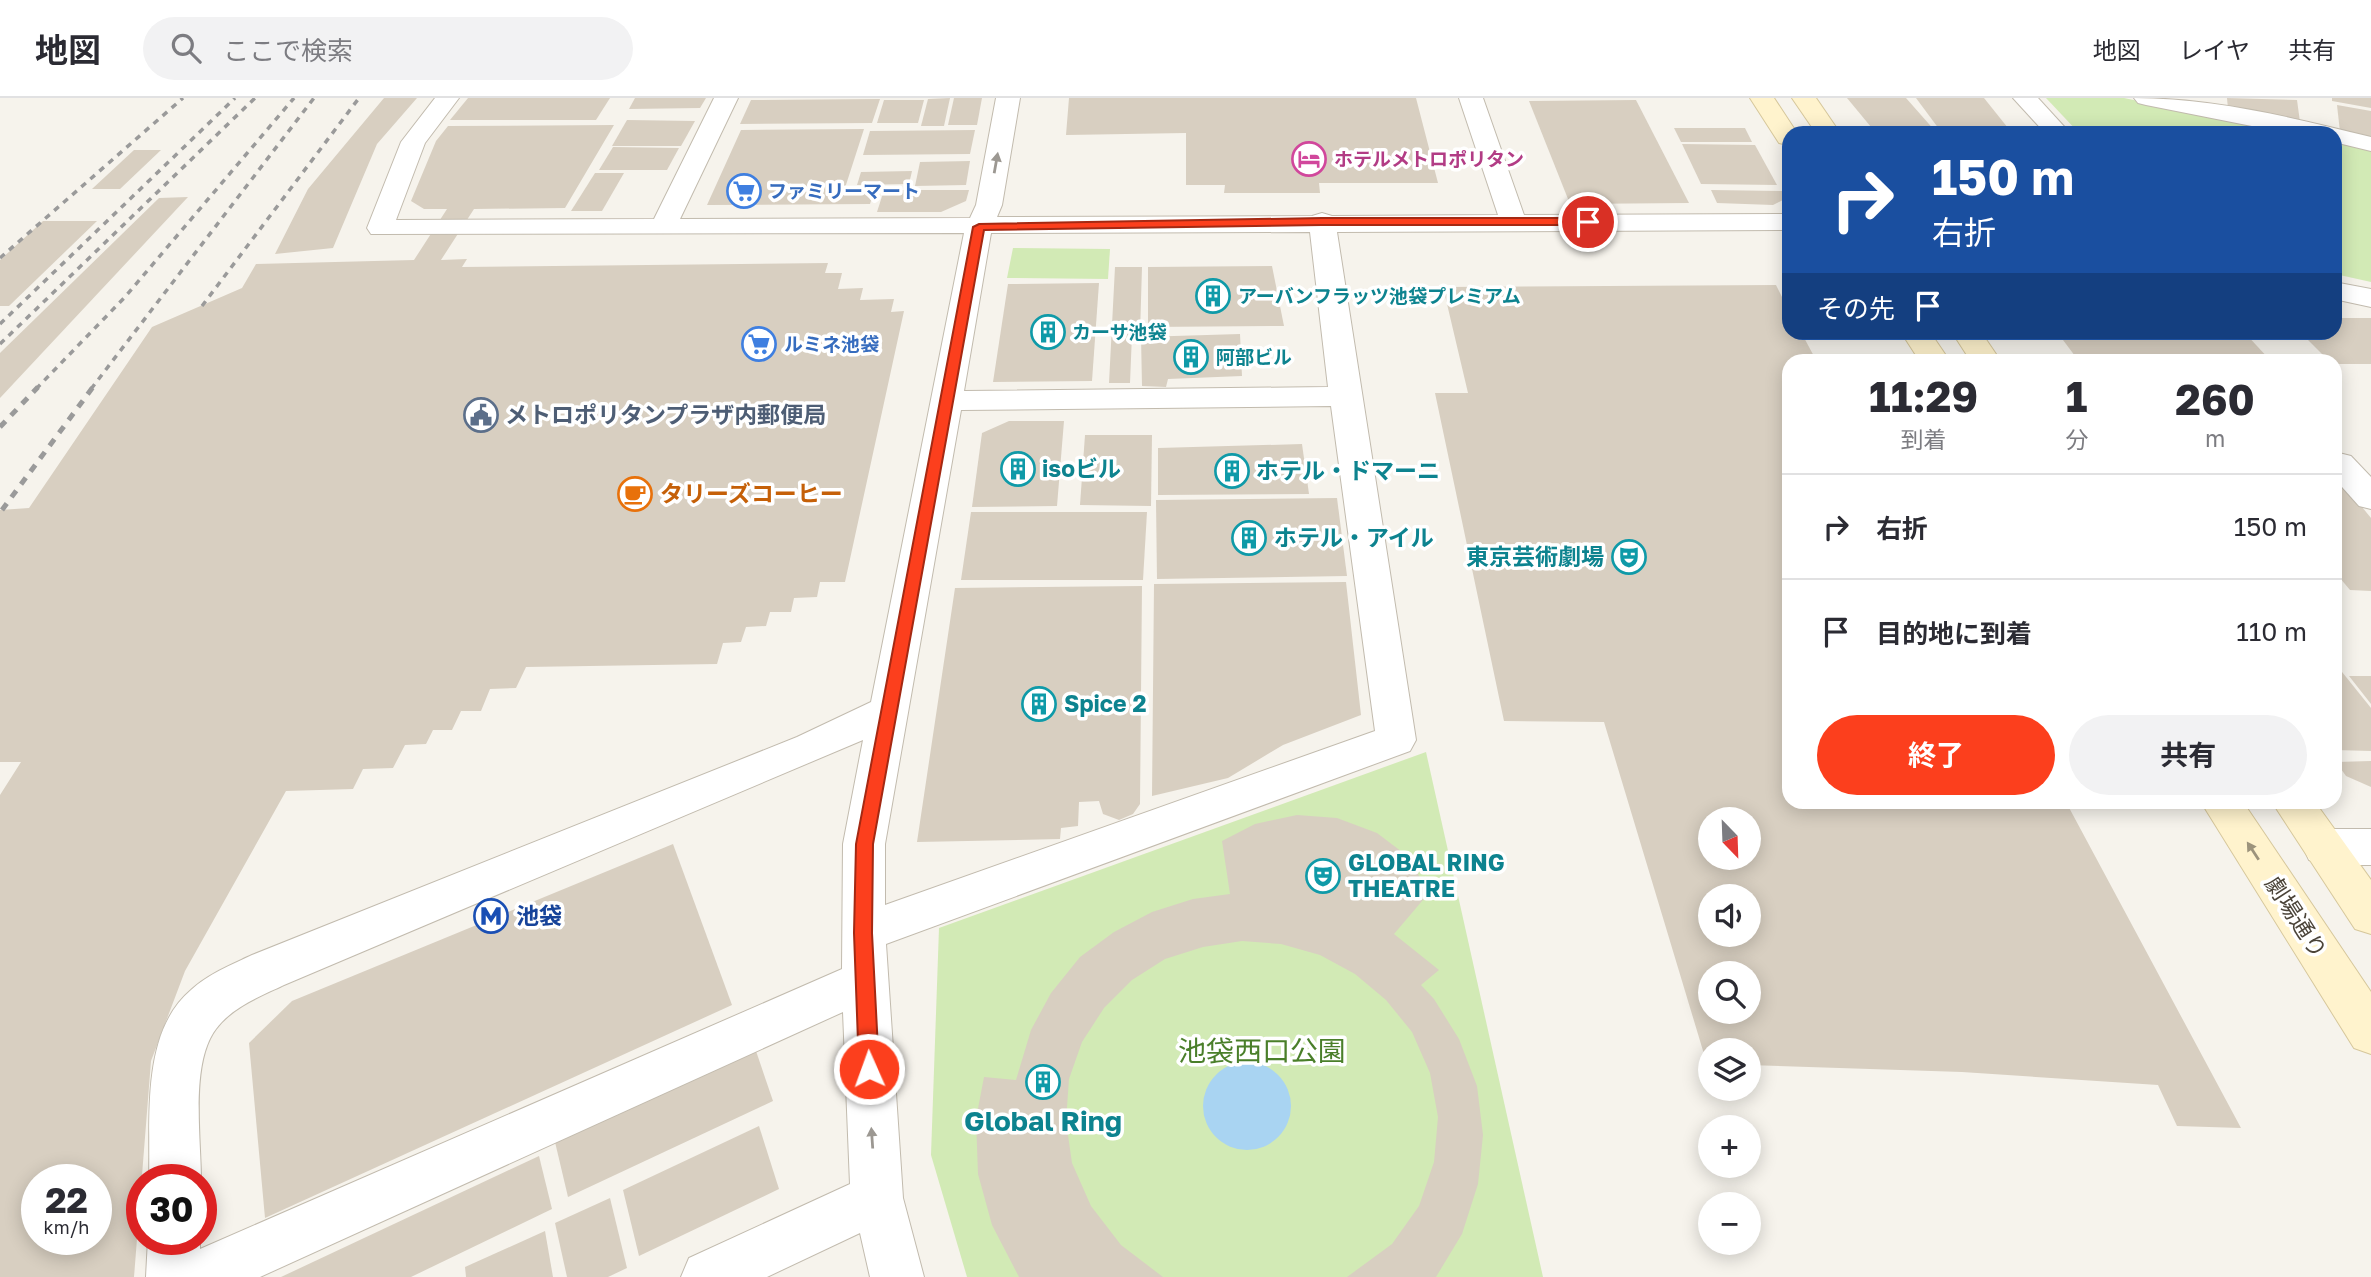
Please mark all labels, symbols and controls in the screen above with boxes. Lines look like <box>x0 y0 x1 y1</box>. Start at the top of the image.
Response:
search box <box>143 17 633 80</box>
icon: search <box>167 29 205 67</box>
text: 地図 <box>35 30 101 69</box>
text: ここで検索 <box>223 35 353 66</box>
text: 地図 <box>2093 35 2141 64</box>
text: レイヤ <box>2179 35 2250 64</box>
text: 共有 <box>2288 35 2336 64</box>
hotel icon: ホテルメトロポリタン <box>1290 140 1328 178</box>
place label: ホテルメトロポリタン <box>1334 147 1524 170</box>
text: 150 m <box>1932 147 2074 206</box>
one-way arrow <box>991 152 1002 174</box>
icon: right <box>1817 154 1908 245</box>
supermarket icon: ファミリーマート <box>725 172 763 210</box>
place label: ファミリーマート <box>768 179 920 202</box>
pin <box>1558 192 1618 252</box>
icon: arrive <box>1569 203 1607 241</box>
text: 右折 <box>1932 213 1996 251</box>
building icon: アーバンフラッツ池袋プレミアム <box>1194 277 1232 315</box>
place label: アーバンフラッツ池袋プレミアム <box>1238 284 1521 307</box>
icon: arrive <box>1909 287 1947 325</box>
text: その先 <box>1817 293 1895 324</box>
building icon: カーサ池袋 <box>1029 313 1067 351</box>
place label: カーサ池袋 <box>1072 320 1167 343</box>
supermarket icon: ルミネ池袋 <box>740 325 778 363</box>
place label: ルミネ池袋 <box>784 332 879 355</box>
building icon: 阿部ビル <box>1172 338 1210 376</box>
place label: 阿部ビル <box>1216 345 1292 368</box>
text: 11:29 <box>1869 371 1978 421</box>
text: 1 <box>2066 371 2088 421</box>
text: 260 <box>2175 374 2255 424</box>
public building icon: メトロポリタンプラザ内郵便局 <box>462 396 500 434</box>
place label: メトロポリタンプラザ内郵便局 <box>505 400 826 428</box>
text: m <box>2205 424 2225 452</box>
text: 到着 <box>1901 425 1947 453</box>
text: 分 <box>2065 425 2088 453</box>
building icon: isoビル <box>999 450 1037 488</box>
building icon: ホテル・ドマーニ <box>1213 452 1251 490</box>
place label: isoビル <box>1042 454 1121 482</box>
place label: ホテル・ドマーニ <box>1256 456 1440 484</box>
cafe icon: タリーズコーヒー <box>616 475 654 513</box>
place label: タリーズコーヒー <box>660 479 843 507</box>
icon: right <box>1817 508 1855 546</box>
text: 150 m <box>2234 511 2307 542</box>
text: 右折 <box>1876 513 1928 544</box>
building icon: ホテル・アイル <box>1230 519 1268 557</box>
place label: ホテル・アイル <box>1274 523 1434 551</box>
theatre icon: 東京芸術劇場 <box>1610 538 1648 576</box>
place label: 東京芸術劇場 <box>1466 542 1604 570</box>
icon: arrive <box>1817 613 1855 651</box>
text: 110 m <box>2236 616 2307 647</box>
text: 目的地に到着 <box>1876 618 2032 649</box>
building icon: Spice 2 <box>1020 685 1058 723</box>
place label: Spice 2 <box>1064 689 1146 717</box>
button: 終了 <box>1817 715 2055 795</box>
button: 共有 <box>2069 715 2307 795</box>
north arrow <box>1698 807 1760 870</box>
map controls <box>1698 807 1761 1255</box>
one-way arrow <box>2247 842 2260 861</box>
place label: GLOBAL RING THEATRE <box>1348 848 1505 902</box>
theatre icon: GLOBAL RING THEATRE <box>1304 857 1342 895</box>
street label: 劇場通り <box>2260 870 2334 963</box>
button: sound <box>1698 884 1761 947</box>
metro station icon: 池袋 <box>472 897 510 935</box>
place label: 池袋 <box>516 901 562 929</box>
button: search <box>1698 961 1761 1024</box>
position arrow <box>832 1032 906 1106</box>
park label: 池袋西口公園 <box>1178 1034 1346 1067</box>
button: layers <box>1698 1038 1761 1101</box>
building icon: Global Ring <box>1024 1063 1062 1101</box>
place label: Global Ring <box>964 1104 1122 1137</box>
button: + <box>1698 1115 1761 1178</box>
one-way arrow <box>866 1127 877 1149</box>
speed limit sign: 30 <box>126 1164 217 1255</box>
text: 22 <box>45 1179 88 1221</box>
button: − <box>1698 1192 1761 1255</box>
text: km/h <box>44 1216 89 1238</box>

